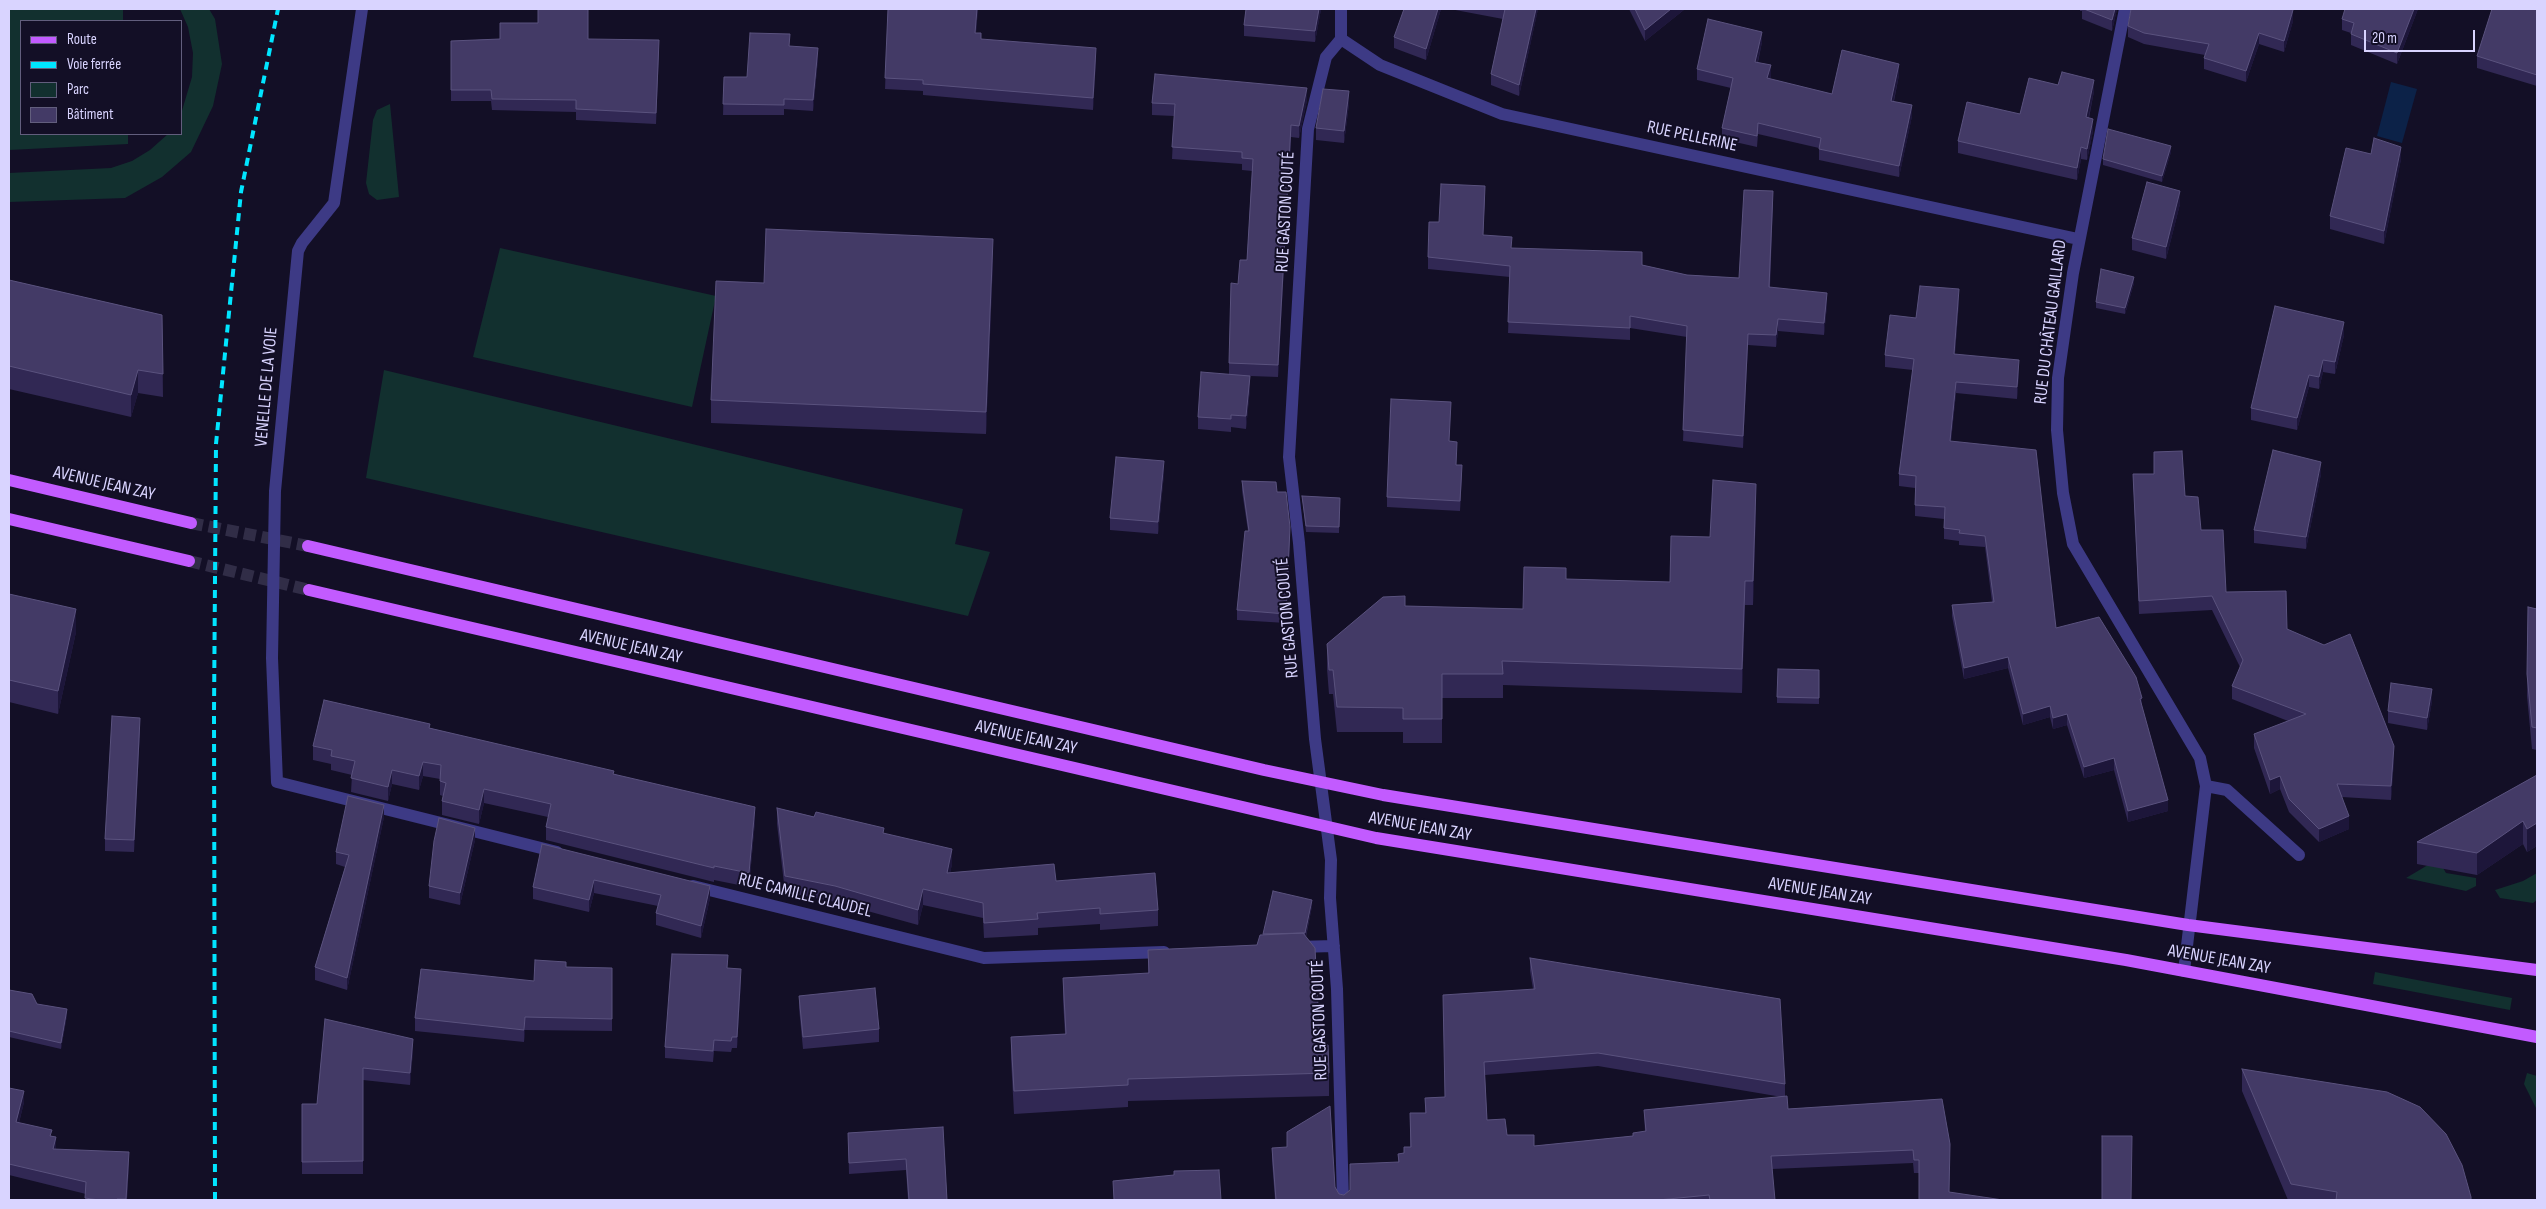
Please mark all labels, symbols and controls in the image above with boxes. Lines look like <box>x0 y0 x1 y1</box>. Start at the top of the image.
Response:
legend <box>20 20 182 135</box>
scale bar <box>2366 20 2477 52</box>
text: 20 m <box>2372 29 2397 48</box>
text: Route <box>67 30 97 49</box>
text: Voie ferrée <box>67 55 121 74</box>
text: Parc <box>67 80 89 99</box>
text: Bâtiment <box>67 105 114 124</box>
street label: RUE PELLERINE <box>1645 117 1739 157</box>
street label: RUE GASTON COUTÉ <box>1272 151 1300 273</box>
street label: RUE DU CHÂTEAU GAILLARD <box>2030 239 2072 405</box>
street label: VENELLE DE LA VOIE <box>251 326 283 448</box>
street label: AVENUE JEAN ZAY <box>51 462 157 506</box>
street label: RUE GASTON COUTÉ <box>1272 557 1304 679</box>
street label: AVENUE JEAN ZAY <box>578 625 684 669</box>
street label: AVENUE JEAN ZAY <box>973 716 1079 760</box>
street label: AVENUE JEAN ZAY <box>1367 807 1473 847</box>
street label: RUE CAMILLE CLAUDEL <box>736 869 874 923</box>
street label: AVENUE JEAN ZAY <box>1767 873 1873 911</box>
street label: AVENUE JEAN ZAY <box>2166 940 2272 980</box>
street label: RUE GASTON COUTÉ <box>1307 959 1333 1081</box>

